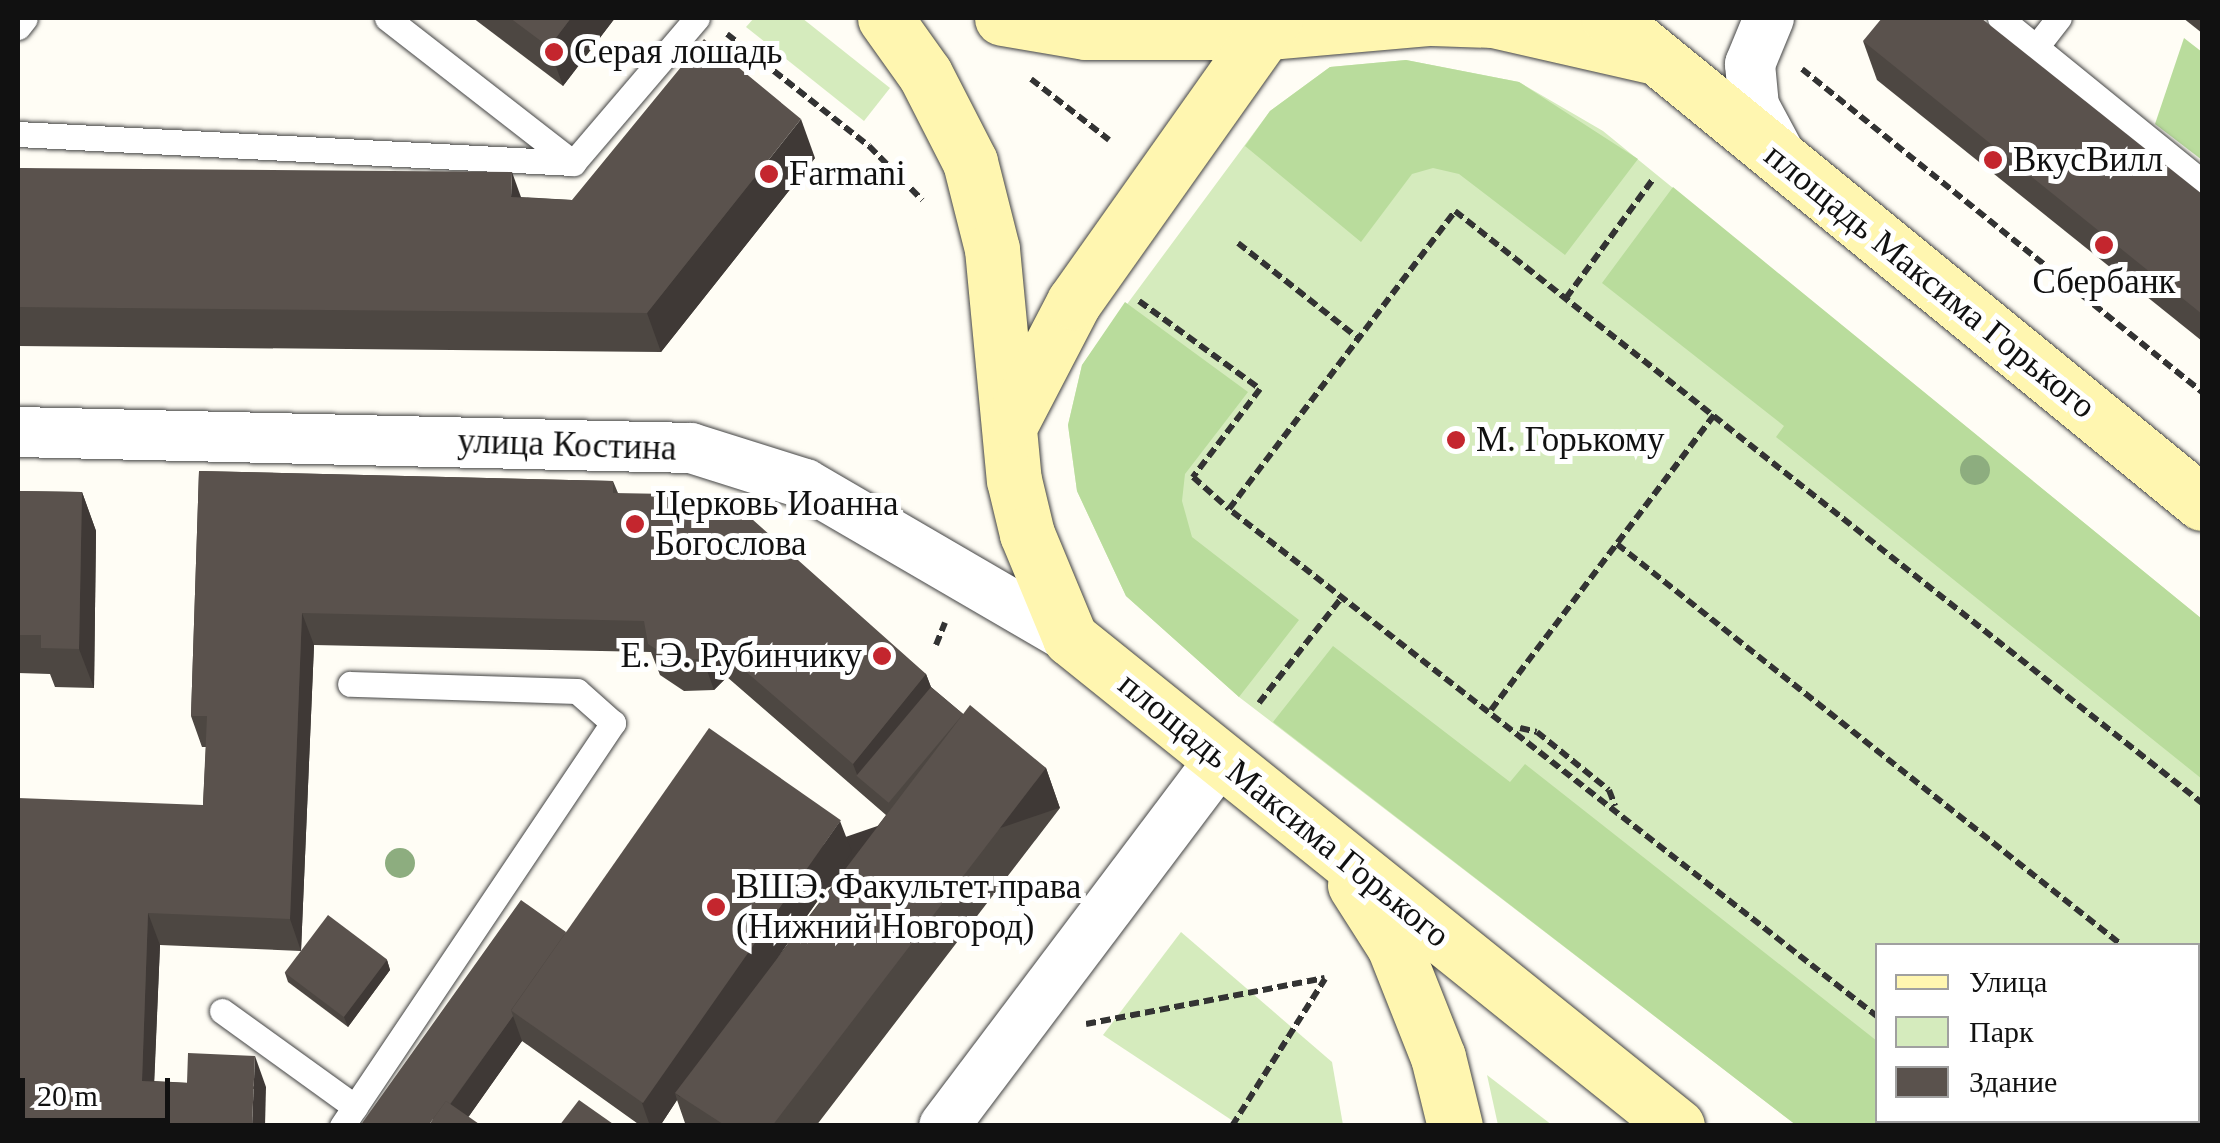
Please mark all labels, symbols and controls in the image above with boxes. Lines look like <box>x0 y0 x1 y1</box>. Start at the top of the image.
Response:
place label: Серая лошадь <box>574 31 782 73</box>
marker: Серая лошадь <box>543 41 565 63</box>
street label: площадь Максима Горького <box>1756 134 2104 428</box>
place label: ВкусВилл <box>2013 139 2163 181</box>
marker: ВкусВилл <box>1982 149 2004 171</box>
place label: Farmani <box>789 153 906 195</box>
marker: Farmani <box>758 163 780 185</box>
marker: Сбербанк <box>2093 234 2115 256</box>
place label: Сбербанк <box>2032 261 2176 303</box>
place label: М. Горькому <box>1476 419 1664 461</box>
street label: улица Костина <box>457 420 677 470</box>
marker: М. Горькому <box>1445 429 1467 451</box>
place label: Церковь Иоанна Богослова <box>655 483 899 565</box>
marker: Церковь Иоанна Богослова <box>624 513 646 535</box>
place label: Е. Э. Рубинчику <box>620 635 862 677</box>
marker: Е. Э. Рубинчику <box>871 645 893 667</box>
street label: площадь Максима Горького <box>1110 663 1458 957</box>
place label: ВШЭ. Факультет права (Нижний Новгород) <box>736 866 1081 948</box>
marker: ВШЭ. Факультет права (Нижний Новгород) <box>705 896 727 918</box>
legend <box>1875 943 2200 1123</box>
text: Улица <box>1969 965 2047 998</box>
text: Парк <box>1969 1015 2034 1048</box>
scale bar <box>25 1058 175 1120</box>
text: Здание <box>1969 1065 2057 1098</box>
text: 20 m <box>37 1079 98 1112</box>

